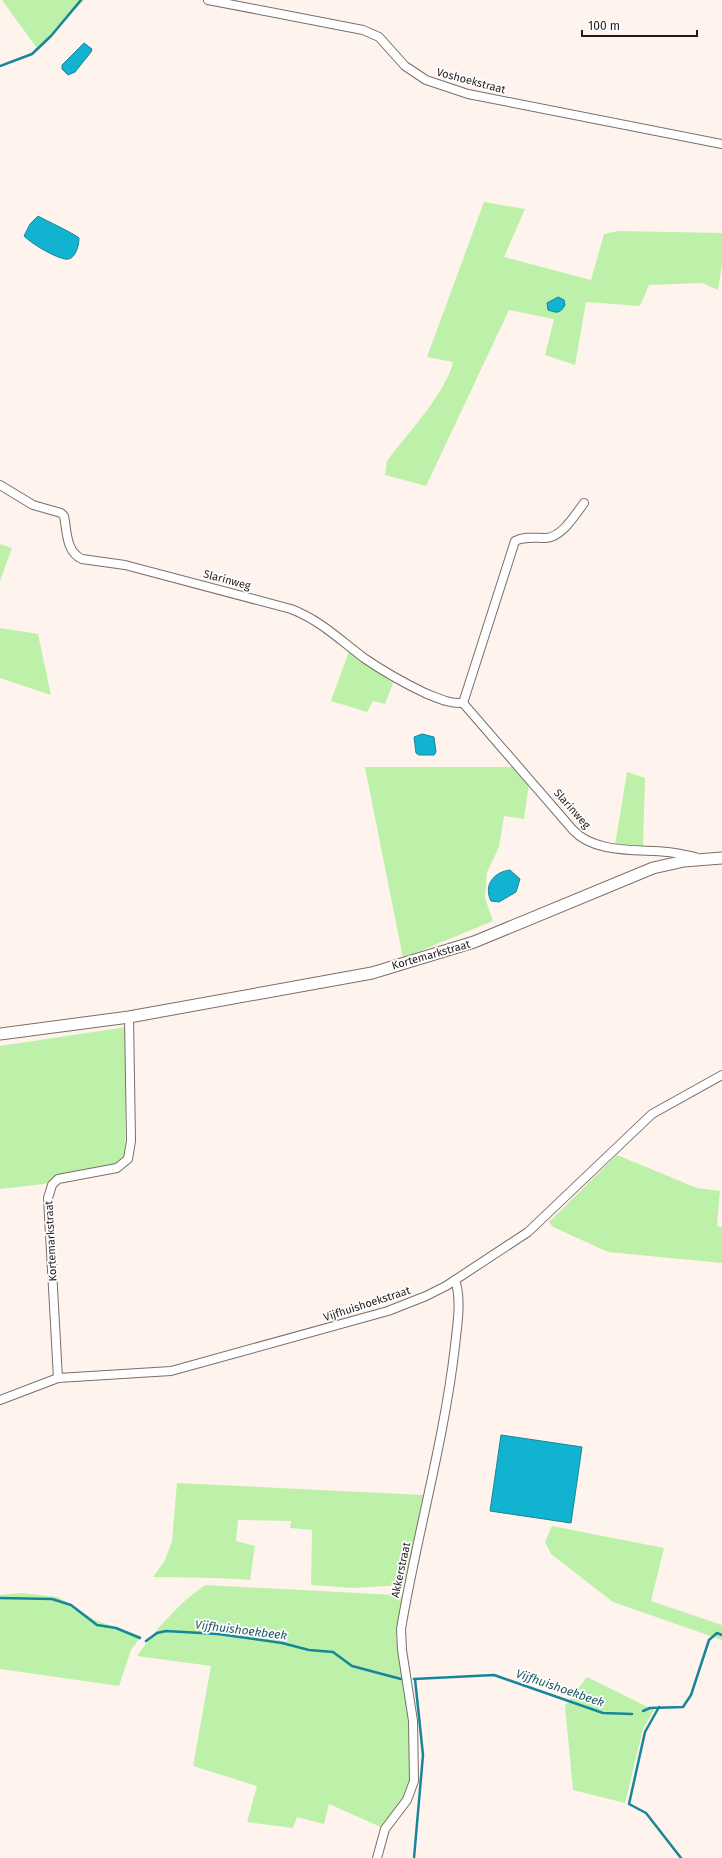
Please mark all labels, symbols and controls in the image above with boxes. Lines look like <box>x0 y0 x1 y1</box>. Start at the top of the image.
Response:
scale bar <box>582 12 697 38</box>
text: 100 m <box>588 19 620 33</box>
street label: Voshoekstraat <box>435 66 507 96</box>
street label: Slarinweg <box>202 567 252 593</box>
street label: Slarinweg <box>551 787 593 832</box>
street label: Kortemarkstraat <box>390 938 472 972</box>
street label: Kortemarkstraat <box>42 1200 60 1282</box>
street label: Vijfhuishoekstraat <box>322 1284 412 1324</box>
street label: Akkerstraat <box>389 1541 413 1599</box>
water label: Vijfhuishoekbeek <box>194 1617 288 1643</box>
water label: Vijfhuishoekbeek <box>514 1666 606 1710</box>

